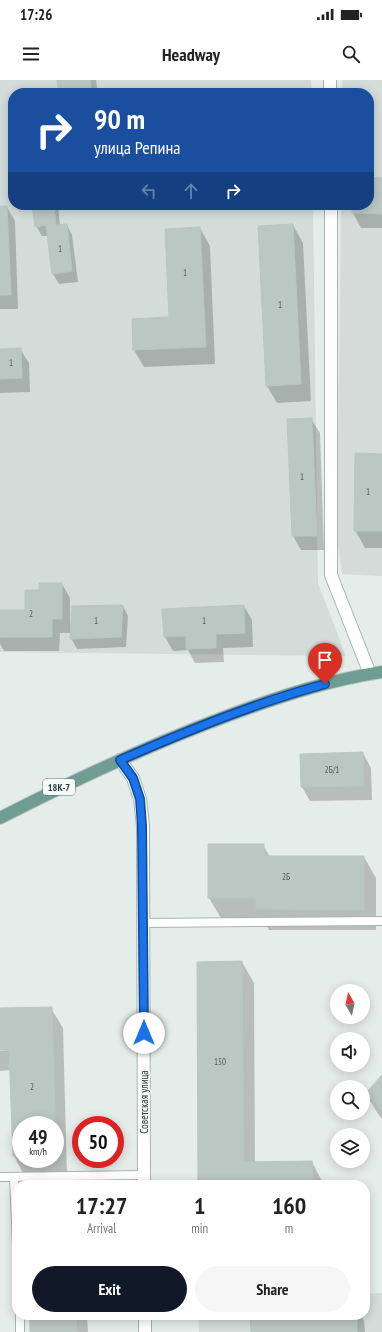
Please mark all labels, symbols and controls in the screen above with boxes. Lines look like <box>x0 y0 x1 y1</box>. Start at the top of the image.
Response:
text: 17:26 <box>20 5 52 24</box>
icon: menu <box>20 43 42 65</box>
text: Headway <box>162 43 220 66</box>
icon: search <box>340 43 362 65</box>
text: 90 m <box>94 100 145 137</box>
icon: right <box>28 104 80 156</box>
text: улица Репина <box>94 136 180 159</box>
icon: left <box>138 180 160 202</box>
icon: ahead <box>180 180 202 202</box>
icon: right <box>222 180 244 202</box>
house number: 1 <box>58 243 62 254</box>
house number: 1 <box>183 267 187 278</box>
house number: 1 <box>278 299 282 310</box>
house number: 1 <box>9 357 13 368</box>
house number: 1 <box>300 471 304 482</box>
house number: 1 <box>366 486 370 497</box>
house number: 2 <box>29 608 33 619</box>
house number: 1 <box>94 615 98 626</box>
house number: 1 <box>202 615 206 626</box>
pin <box>308 643 342 684</box>
icon: arrive <box>314 649 336 671</box>
house number: 2Б/1 <box>325 764 339 775</box>
road number: 18К-7 <box>43 779 75 795</box>
house number: 2Б <box>282 871 290 882</box>
north arrow <box>330 984 370 1024</box>
map controls <box>330 984 370 1168</box>
position arrow <box>123 1012 165 1054</box>
button: sound <box>330 1032 370 1072</box>
house number: 150 <box>214 1056 226 1067</box>
street label: Советская улица <box>137 1070 151 1134</box>
button: search <box>330 1080 370 1120</box>
house number: 2 <box>30 1081 34 1092</box>
speed limit sign: 50 <box>72 1116 124 1168</box>
text: 49 <box>28 1124 48 1150</box>
button: layers <box>330 1128 370 1168</box>
text: km/h <box>29 1145 47 1158</box>
text: 17:27 <box>76 1190 128 1221</box>
text: 1 <box>194 1190 205 1221</box>
text: 160 <box>272 1190 306 1221</box>
text: Arrival <box>87 1220 116 1237</box>
text: min <box>191 1220 208 1237</box>
text: m <box>285 1220 293 1237</box>
button: Exit <box>32 1266 187 1312</box>
button: Share <box>195 1266 350 1312</box>

